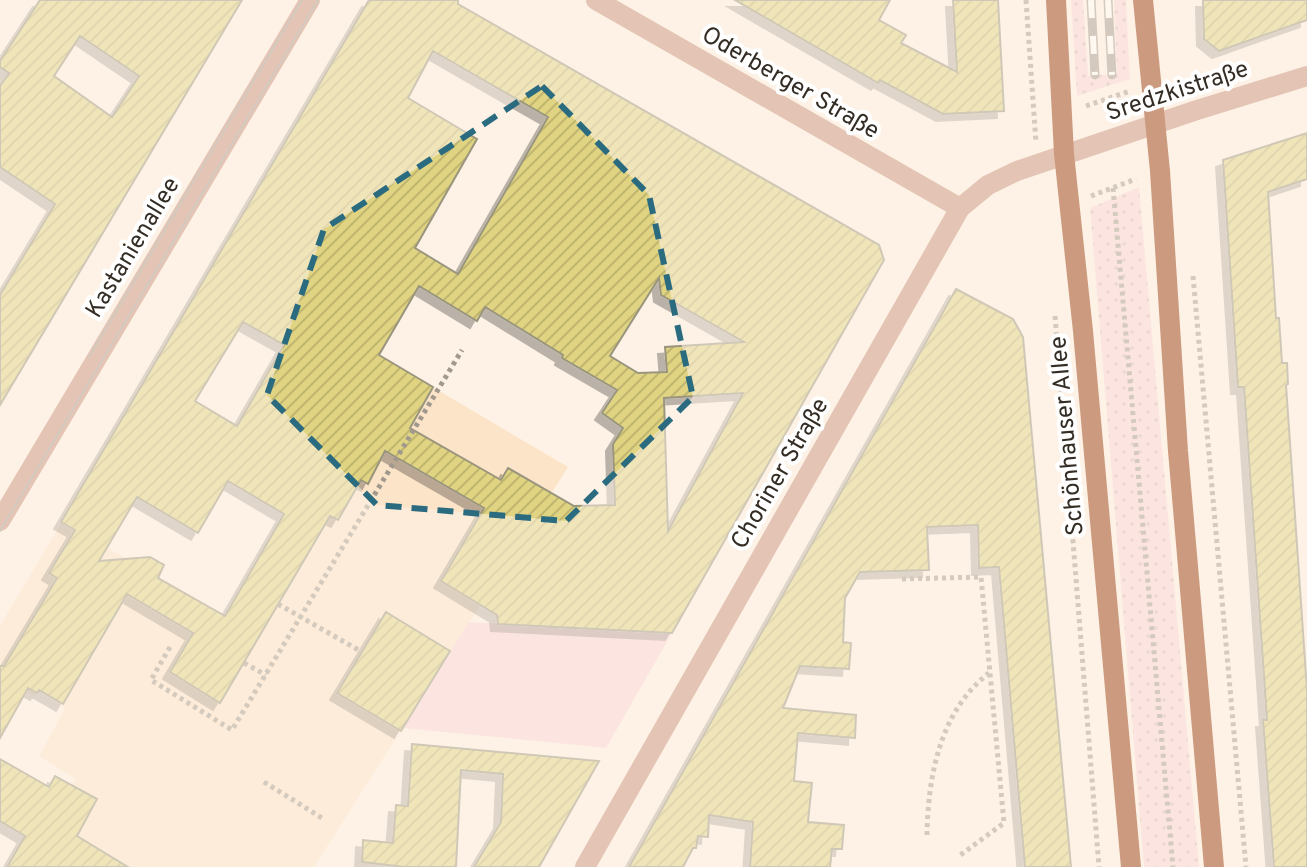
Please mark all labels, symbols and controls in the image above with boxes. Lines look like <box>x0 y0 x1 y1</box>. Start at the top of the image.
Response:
street label: Oderberger Straße <box>696 21 884 147</box>
street label: Sredzkistraße <box>1103 55 1252 129</box>
street label: Kastanienallee <box>80 172 187 324</box>
street label: Schönhauser Allee <box>1044 335 1092 537</box>
street label: Choriner Straße <box>725 393 836 555</box>

